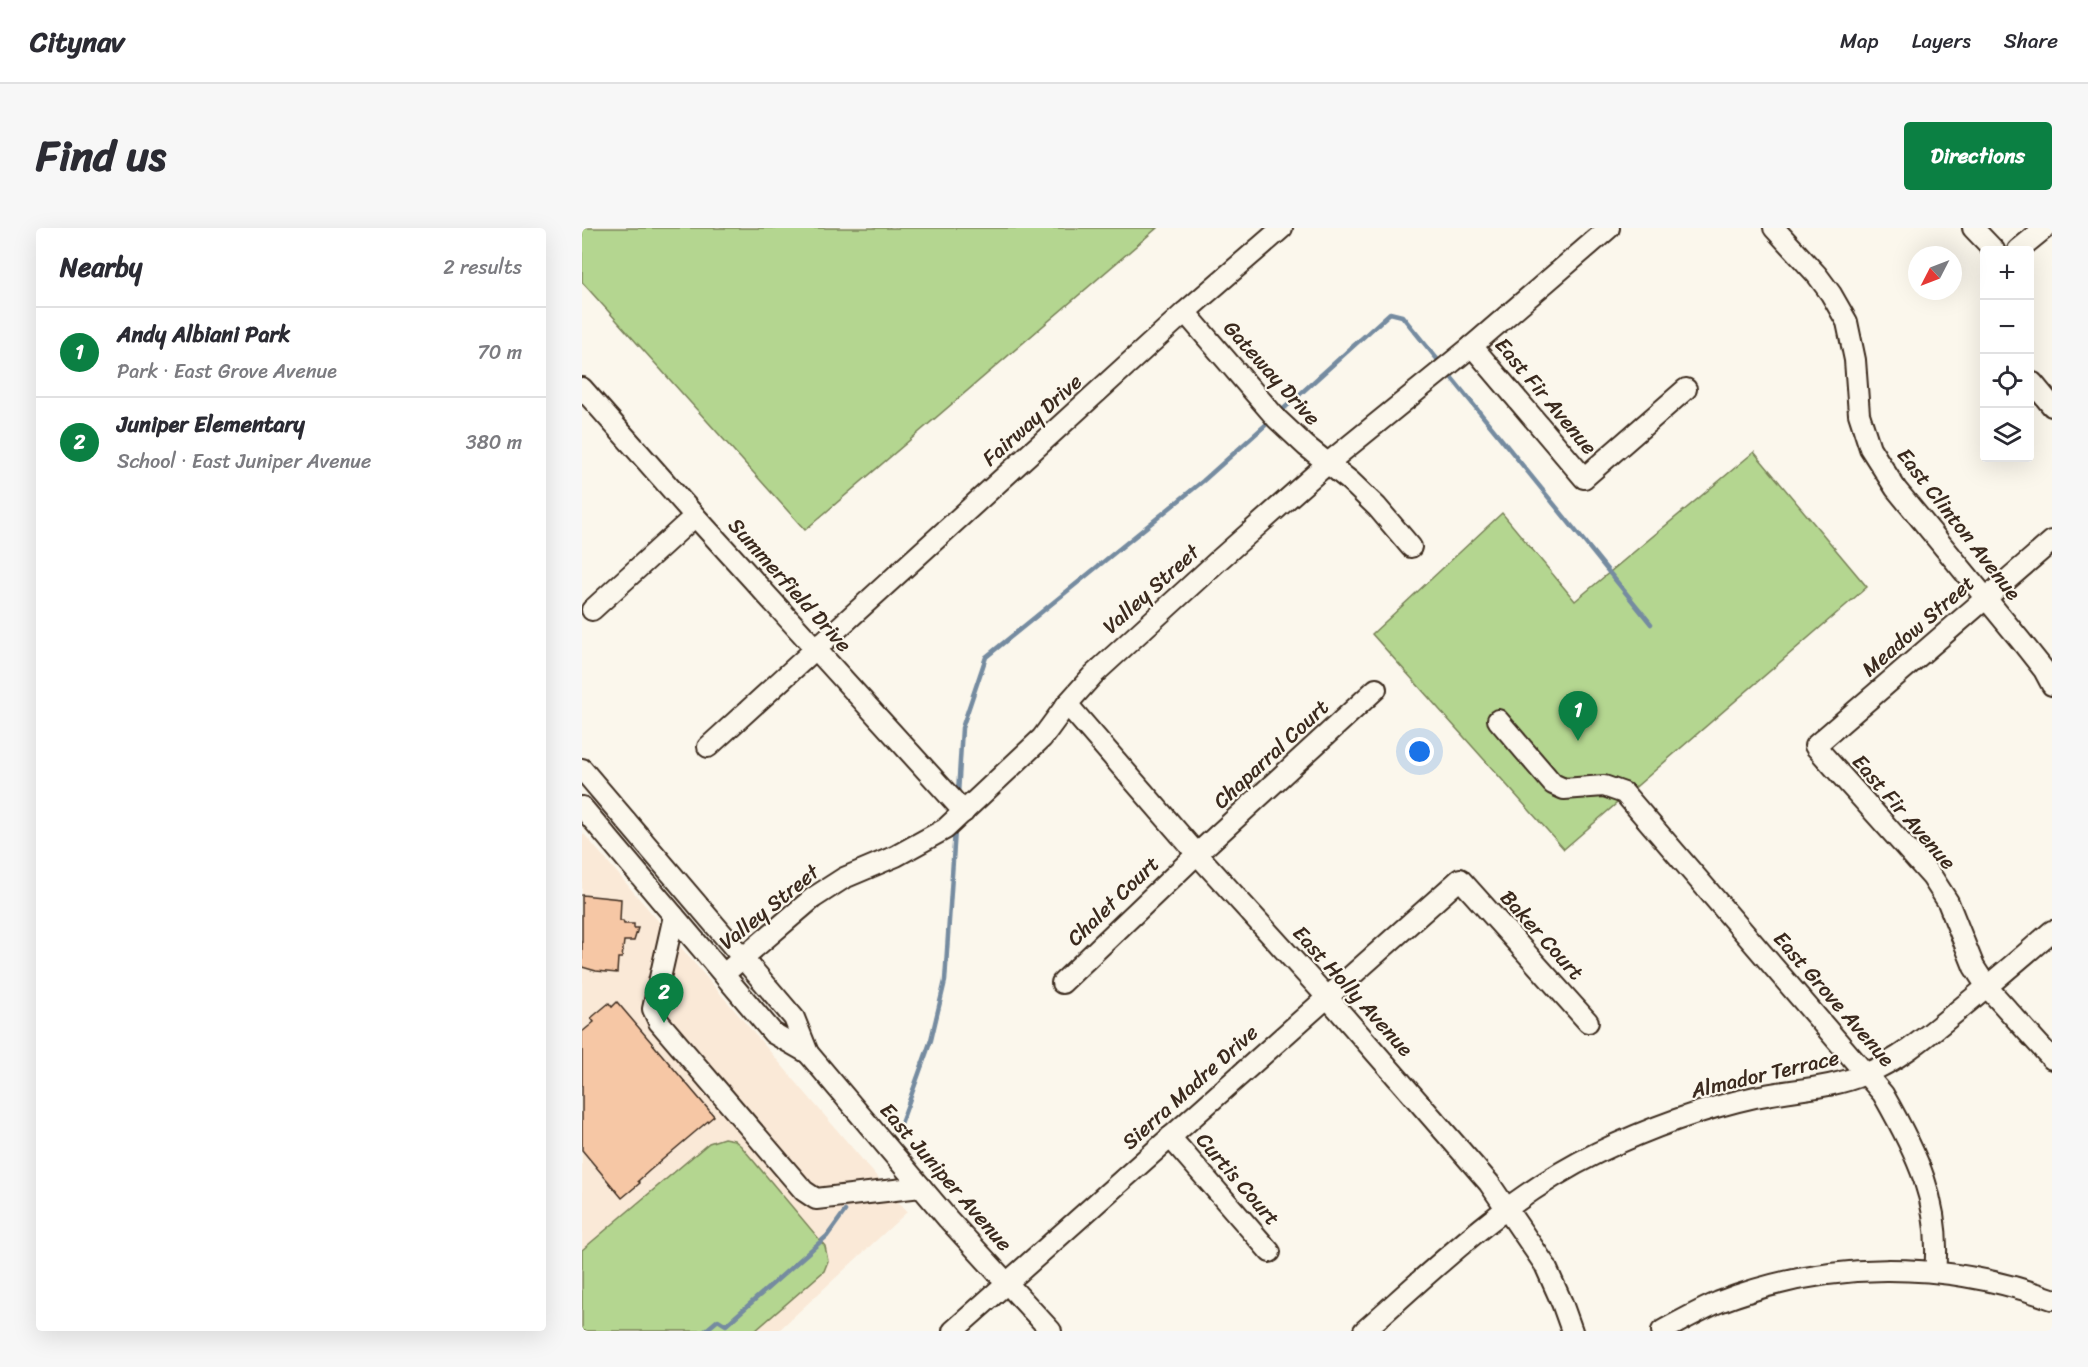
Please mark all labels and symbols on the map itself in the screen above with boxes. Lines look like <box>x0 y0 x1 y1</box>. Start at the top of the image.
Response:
north arrow <box>1908 246 1962 300</box>
street label: Gateway Drive <box>1214 311 1331 435</box>
street label: East Fir Avenue <box>1485 328 1607 464</box>
street label: Fairway Drive <box>973 364 1091 476</box>
street label: East Clinton Avenue <box>1887 439 2031 609</box>
street label: Summerfield Drive <box>718 508 862 662</box>
street label: Valley Street <box>1093 533 1210 644</box>
street label: Meadow Street <box>1852 565 1984 687</box>
street label: Chaparral Court <box>1204 690 1338 818</box>
pin: 1 <box>1558 692 1598 741</box>
your location <box>1405 737 1434 766</box>
street label: East Fir Avenue <box>1842 745 1966 879</box>
street label: Chalet Court <box>1057 846 1169 956</box>
street label: Valley Street <box>710 853 829 960</box>
street label: Baker Court <box>1490 881 1594 989</box>
street label: East Holly Avenue <box>1283 916 1423 1066</box>
street label: East Grove Avenue <box>1763 922 1905 1076</box>
pin: 2 <box>644 974 683 1023</box>
street label: Sierra Madre Drive <box>1113 1014 1268 1159</box>
street label: Almador Terrace <box>1686 1038 1843 1110</box>
street label: East Juniper Avenue <box>870 1093 1022 1261</box>
street label: Curtis Court <box>1186 1123 1290 1235</box>

